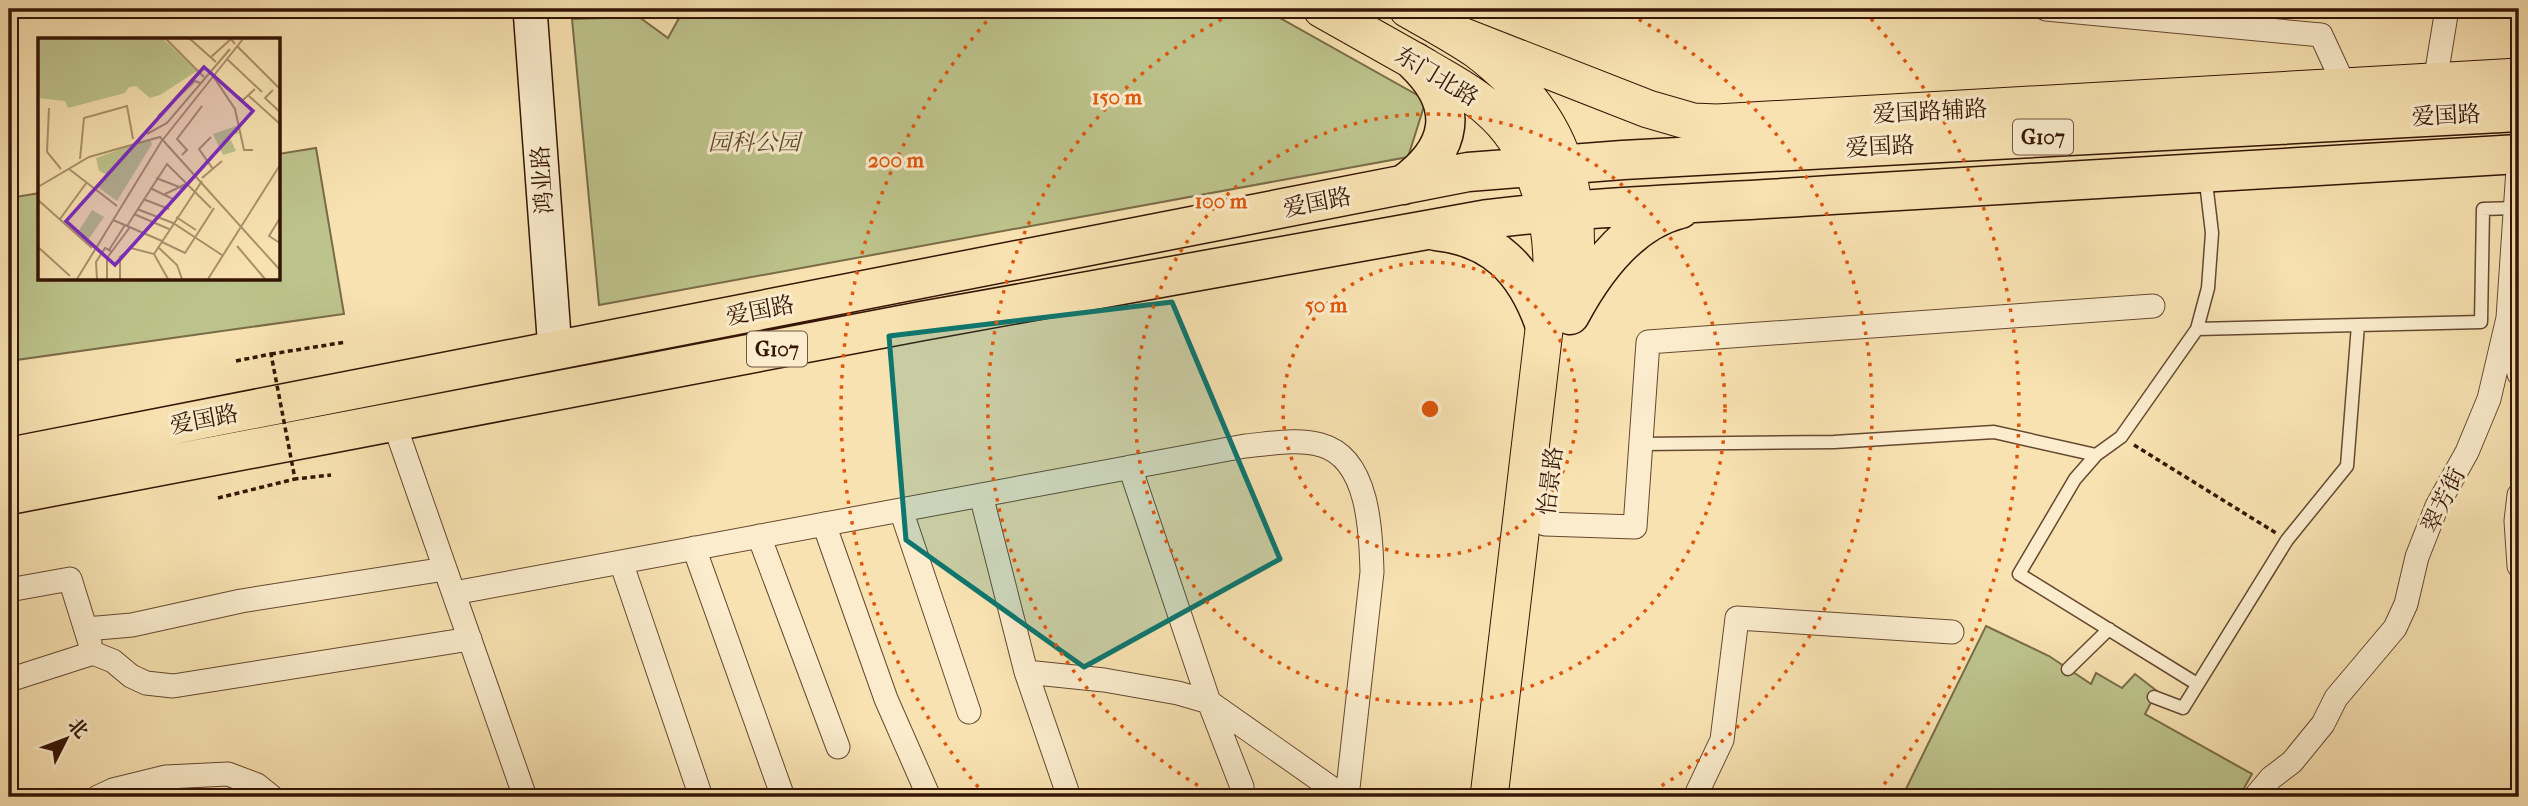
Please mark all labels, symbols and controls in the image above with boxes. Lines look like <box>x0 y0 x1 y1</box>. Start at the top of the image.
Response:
inset map <box>38 38 280 280</box>
street label: 东门北路 <box>1390 41 1483 112</box>
text: 150 m <box>1092 85 1143 109</box>
street label: 爱国路辅路 <box>1872 95 1988 128</box>
street label: 爱国路 <box>2411 100 2481 131</box>
road number: G107 <box>2013 120 2073 154</box>
park label: 园科公园 <box>708 129 804 156</box>
street label: 爱国路 <box>1845 131 1915 162</box>
street label: 鸿业路 <box>527 145 558 215</box>
text: 200 m <box>868 148 925 172</box>
street label: 爱国路 <box>1281 183 1354 222</box>
text: 100 m <box>1195 189 1248 213</box>
street label: 爱国路 <box>724 291 797 330</box>
text: 50 m <box>1305 293 1348 317</box>
road number: G107 <box>747 332 807 366</box>
centre of rings <box>1418 397 1442 421</box>
street label: 爱国路 <box>168 400 241 439</box>
street label: 怡景路 <box>1533 445 1568 517</box>
street label: 翠芳街 <box>2416 463 2471 537</box>
north arrow <box>32 704 102 774</box>
text: 北 <box>63 714 92 743</box>

